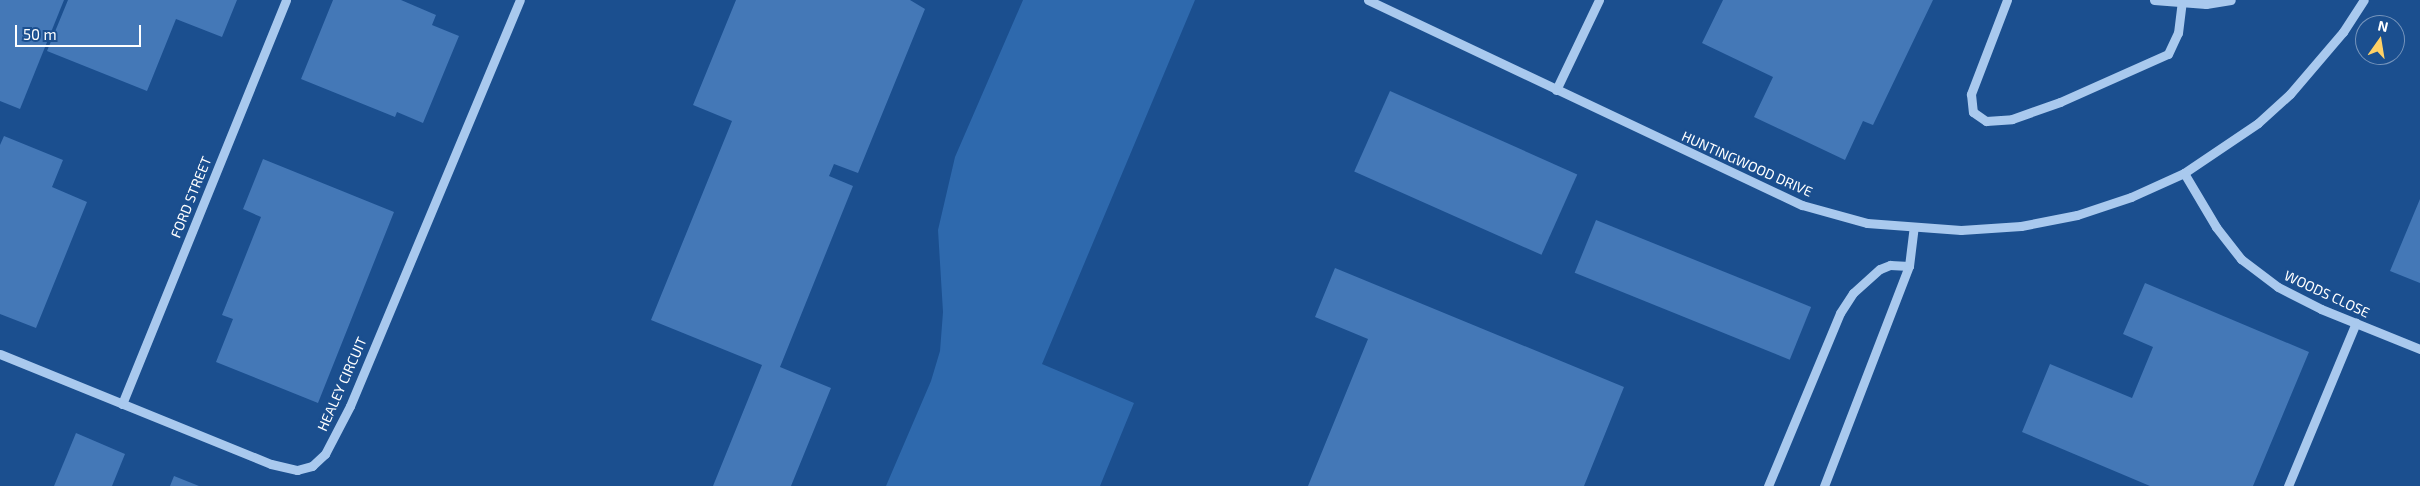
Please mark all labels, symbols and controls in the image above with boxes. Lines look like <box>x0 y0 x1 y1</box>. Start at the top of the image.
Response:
scale bar <box>18 15 144 47</box>
north arrow <box>2355 15 2405 65</box>
text: N <box>2376 16 2390 35</box>
text: 50 m <box>23 25 57 43</box>
street label: HUNTINGWOOD DRIVE <box>1679 128 1815 200</box>
street label: FORD STREET <box>167 154 215 240</box>
street label: WOODS CLOSE <box>2282 267 2372 321</box>
street label: HEALEY CIRCUIT <box>314 334 370 434</box>

